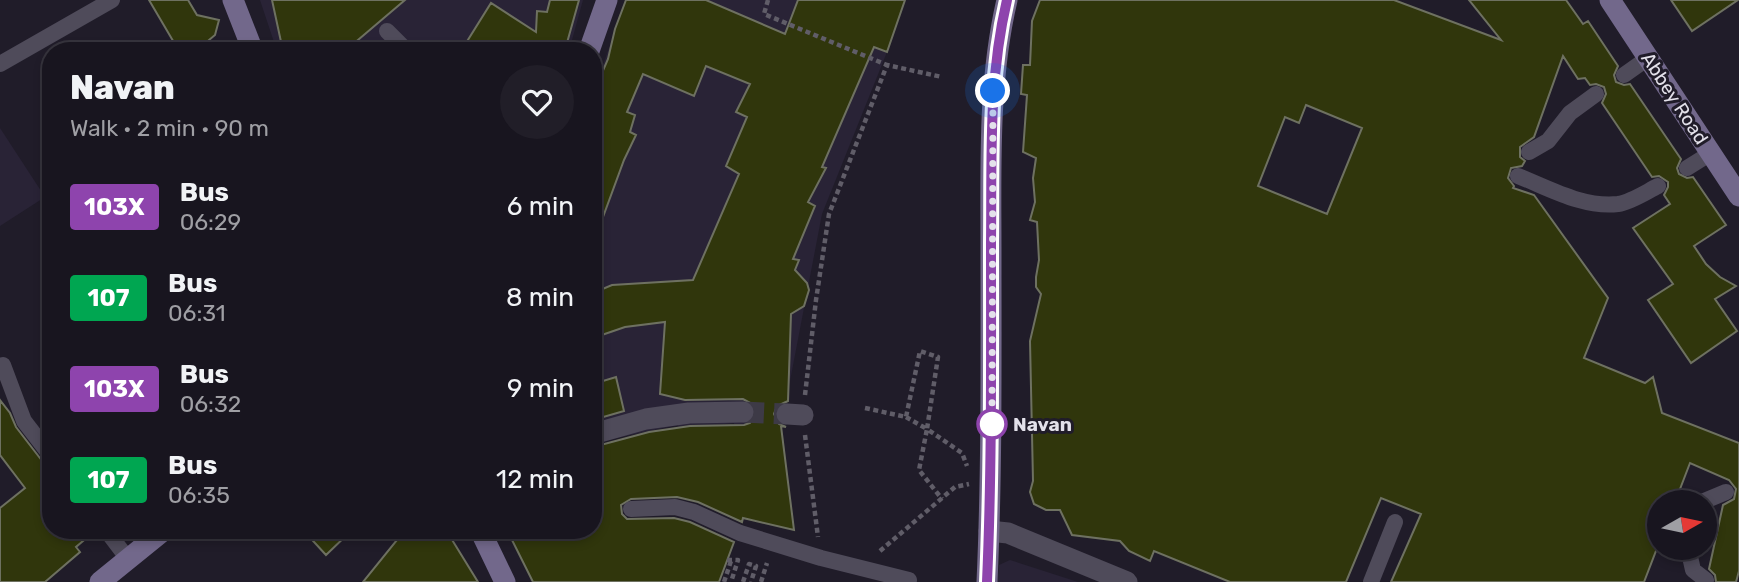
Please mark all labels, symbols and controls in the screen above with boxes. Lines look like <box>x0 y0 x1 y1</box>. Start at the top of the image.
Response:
street label: Abbey Road <box>1636 48 1713 149</box>
button: heart <box>500 65 574 139</box>
text: Navan <box>70 68 175 107</box>
your location <box>975 73 1010 108</box>
text: Walk · 2 min · 90 m <box>70 114 269 142</box>
text: Bus <box>180 177 229 208</box>
text: 6 min <box>507 191 574 222</box>
text: 103X <box>84 193 145 221</box>
text: 06:29 <box>180 208 241 236</box>
text: Bus <box>168 268 217 299</box>
text: 8 min <box>506 282 574 313</box>
text: 107 <box>88 284 130 312</box>
text: 06:31 <box>168 299 226 327</box>
text: Bus <box>180 359 229 390</box>
text: 9 min <box>507 373 574 404</box>
text: 103X <box>84 375 145 403</box>
text: 06:32 <box>180 390 241 418</box>
marker: Navan <box>977 409 1007 439</box>
place label: Navan <box>1013 413 1072 436</box>
text: Bus <box>168 450 217 481</box>
text: 12 min <box>496 464 574 495</box>
text: 107 <box>88 466 130 494</box>
text: 06:35 <box>168 481 230 509</box>
north arrow <box>1647 490 1717 560</box>
map controls <box>1647 490 1717 560</box>

